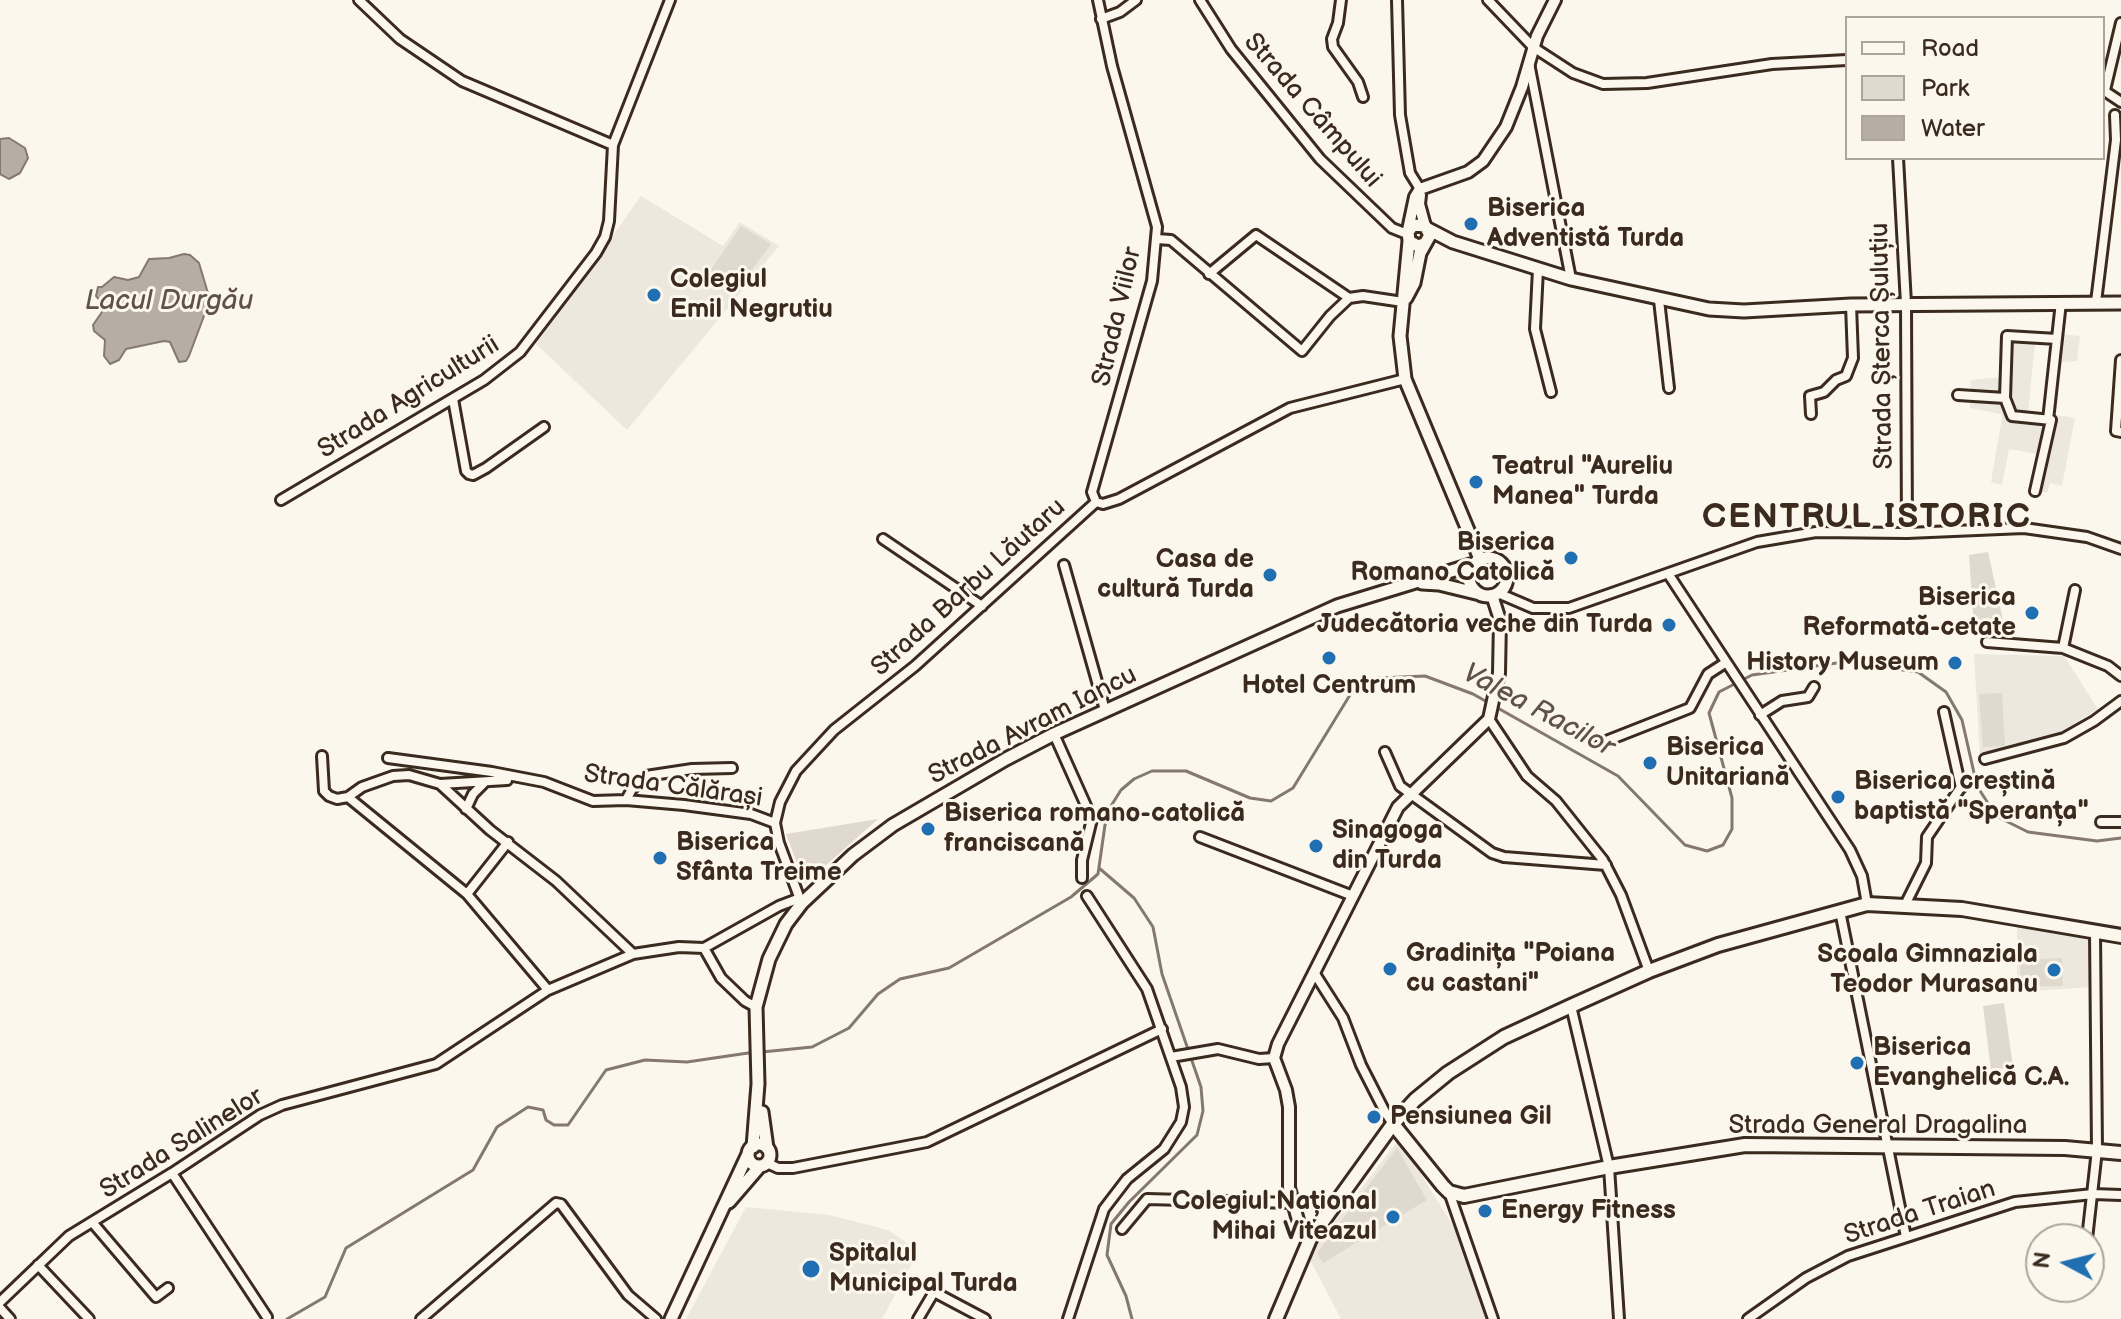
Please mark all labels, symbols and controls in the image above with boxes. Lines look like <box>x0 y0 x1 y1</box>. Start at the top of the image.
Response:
legend <box>1845 16 2105 160</box>
street label: Strada Câmpului <box>1236 27 1388 195</box>
text: Road <box>1921 34 1979 63</box>
text: Park <box>1921 74 1969 103</box>
text: Water <box>1921 114 1985 143</box>
place label: Biserica Adventistă Turda <box>1487 193 1684 254</box>
marker: Biserica Adventistă Turda <box>1462 215 1480 233</box>
street label: Strada Șterca Șuluțiu <box>1865 222 1901 470</box>
street label: Strada Viilor <box>1087 244 1149 390</box>
place label: Colegiul Emil Negrutiu <box>670 264 833 326</box>
water label: Lacul Durgău <box>85 285 253 319</box>
marker: Colegiul Emil Negrutiu <box>645 286 663 304</box>
street label: Strada Agriculturii <box>313 330 505 466</box>
place label: Teatrul "Aureliu Manea" Turda <box>1492 451 1673 512</box>
marker: Teatrul "Aureliu Manea" Turda <box>1467 473 1485 491</box>
street label: Strada Barbu Lăutaru <box>865 492 1073 684</box>
district label: CENTRUL ISTORIC <box>1702 498 2032 538</box>
place label: Biserica Romano Catolică <box>1350 527 1555 588</box>
place label: Casa de cultură Turda <box>1097 544 1254 606</box>
marker: Biserica Romano Catolică <box>1562 549 1580 567</box>
marker: Casa de cultură Turda <box>1261 566 1279 584</box>
place label: Biserica Reformată-cetate <box>1803 582 2016 644</box>
marker: Biserica Reformată-cetate <box>2023 604 2041 622</box>
place label: Judecătoria veche din Turda <box>1317 609 1653 641</box>
marker: Judecătoria veche din Turda <box>1660 616 1678 634</box>
place label: History Museum <box>1746 647 1939 679</box>
marker: Hotel Centrum <box>1320 649 1338 667</box>
marker: History Museum <box>1946 654 1964 672</box>
water label: Valea Racilor <box>1456 657 1620 765</box>
street label: Strada Avram Iancu <box>924 660 1142 792</box>
place label: Hotel Centrum <box>1242 670 1416 702</box>
place label: Biserica Unitariană <box>1666 732 1790 794</box>
marker: Biserica Unitariană <box>1641 754 1659 772</box>
street label: Strada Călărași <box>582 759 764 815</box>
place label: Biserica creștină baptistă "Speranța" <box>1854 766 2089 828</box>
marker: Biserica creștină baptistă "Speranța" <box>1829 788 1847 806</box>
place label: Biserica romano-catolică franciscană <box>944 798 1245 860</box>
place label: Sinagoga din Turda <box>1332 815 1443 876</box>
marker: Biserica romano-catolică franciscană <box>919 820 937 838</box>
place label: Biserica Sfânta Treime <box>676 827 842 888</box>
marker: Sinagoga din Turda <box>1307 837 1325 855</box>
marker: Biserica Sfânta Treime <box>651 849 669 867</box>
place label: Gradinița "Poiana cu castani" <box>1406 938 1615 1000</box>
place label: Scoala Gimnaziala Teodor Murasanu <box>1817 939 2038 1000</box>
marker: Gradinița "Poiana cu castani" <box>1381 960 1399 978</box>
marker: Scoala Gimnaziala Teodor Murasanu <box>2045 961 2063 979</box>
place label: Biserica Evanghelică C.A. <box>1873 1032 2069 1094</box>
marker: Biserica Evanghelică C.A. <box>1848 1054 1866 1072</box>
street label: Strada Salinelor <box>95 1081 269 1207</box>
place label: Pensiunea Gil <box>1390 1101 1552 1133</box>
marker: Pensiunea Gil <box>1365 1108 1383 1126</box>
street label: Strada General Dragalina <box>1729 1110 2027 1142</box>
street label: Strada Traian <box>1840 1174 2000 1252</box>
place label: Colegiul Național Mihai Viteazul <box>1172 1186 1377 1248</box>
place label: Energy Fitness <box>1501 1195 1676 1227</box>
marker: Energy Fitness <box>1476 1202 1494 1220</box>
marker: Colegiul Național Mihai Viteazul <box>1384 1208 1402 1226</box>
north arrow <box>2025 1223 2105 1303</box>
place label: Spitalul Municipal Turda <box>829 1238 1018 1300</box>
text: N <box>2028 1250 2057 1270</box>
marker: Spitalul Municipal Turda <box>800 1258 822 1280</box>

